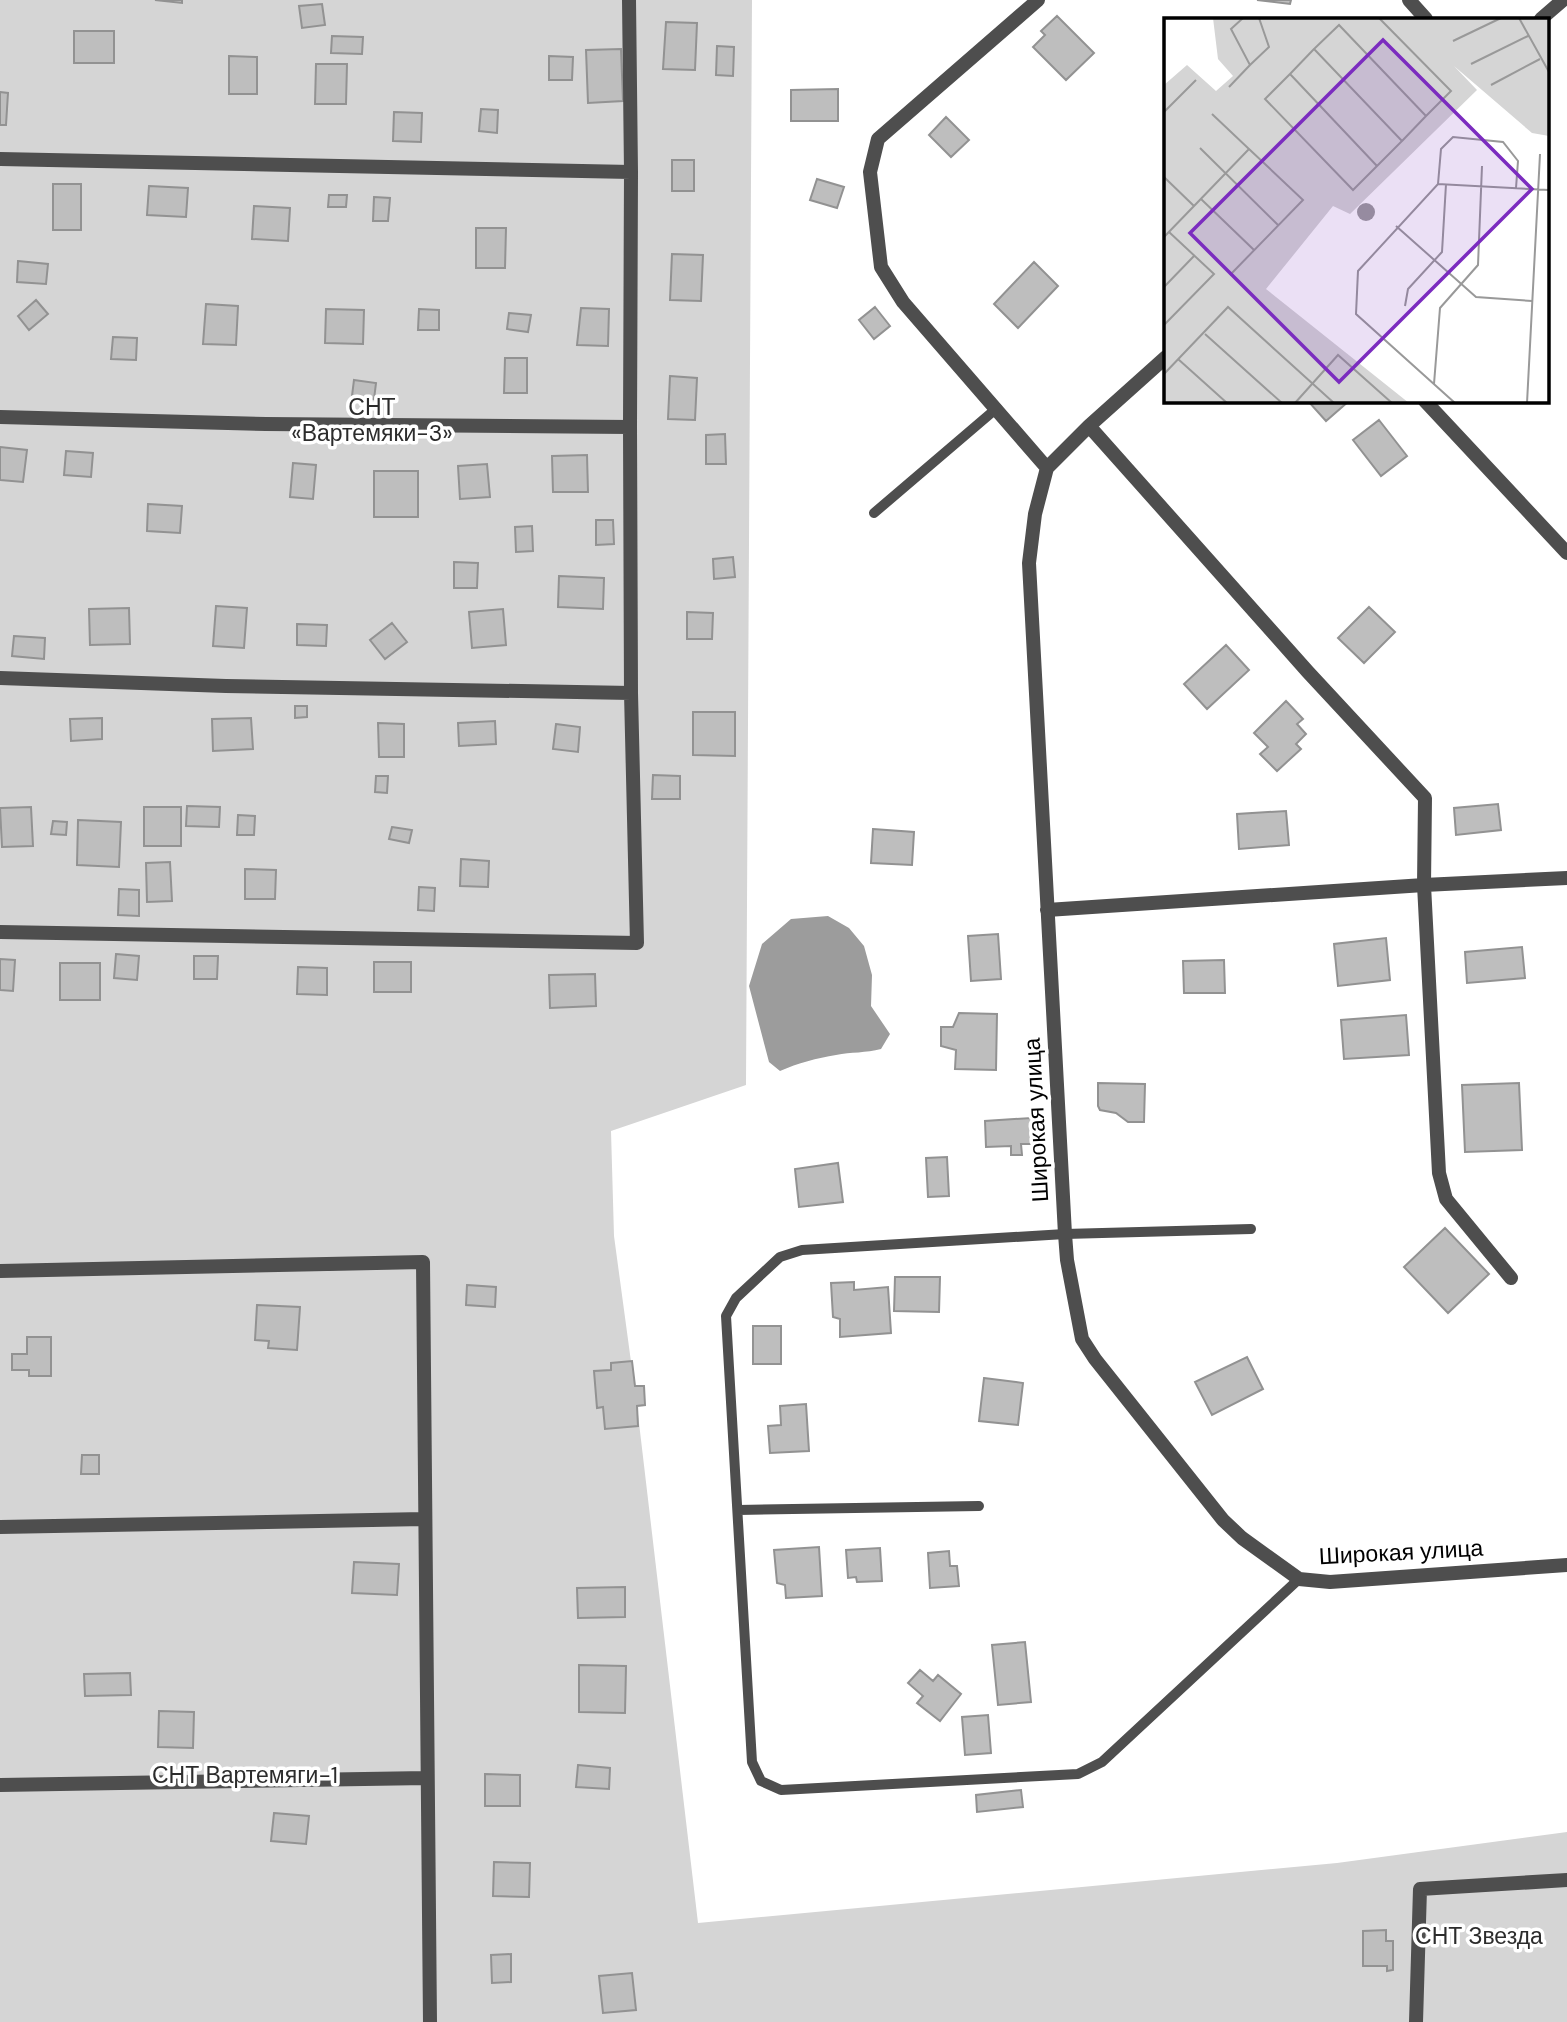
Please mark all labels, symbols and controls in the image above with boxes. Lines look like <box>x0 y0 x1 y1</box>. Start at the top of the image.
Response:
inset map <box>1164 18 1550 402</box>
park label: СНТ «Вартемяки-3» <box>291 392 453 448</box>
street label: Широкая улица <box>1017 1037 1055 1203</box>
street label: Широкая улица <box>1318 1533 1484 1571</box>
park label: СНТ Вартемяги-1 <box>152 1760 338 1790</box>
park label: СНТ Звезда <box>1415 1921 1543 1951</box>

